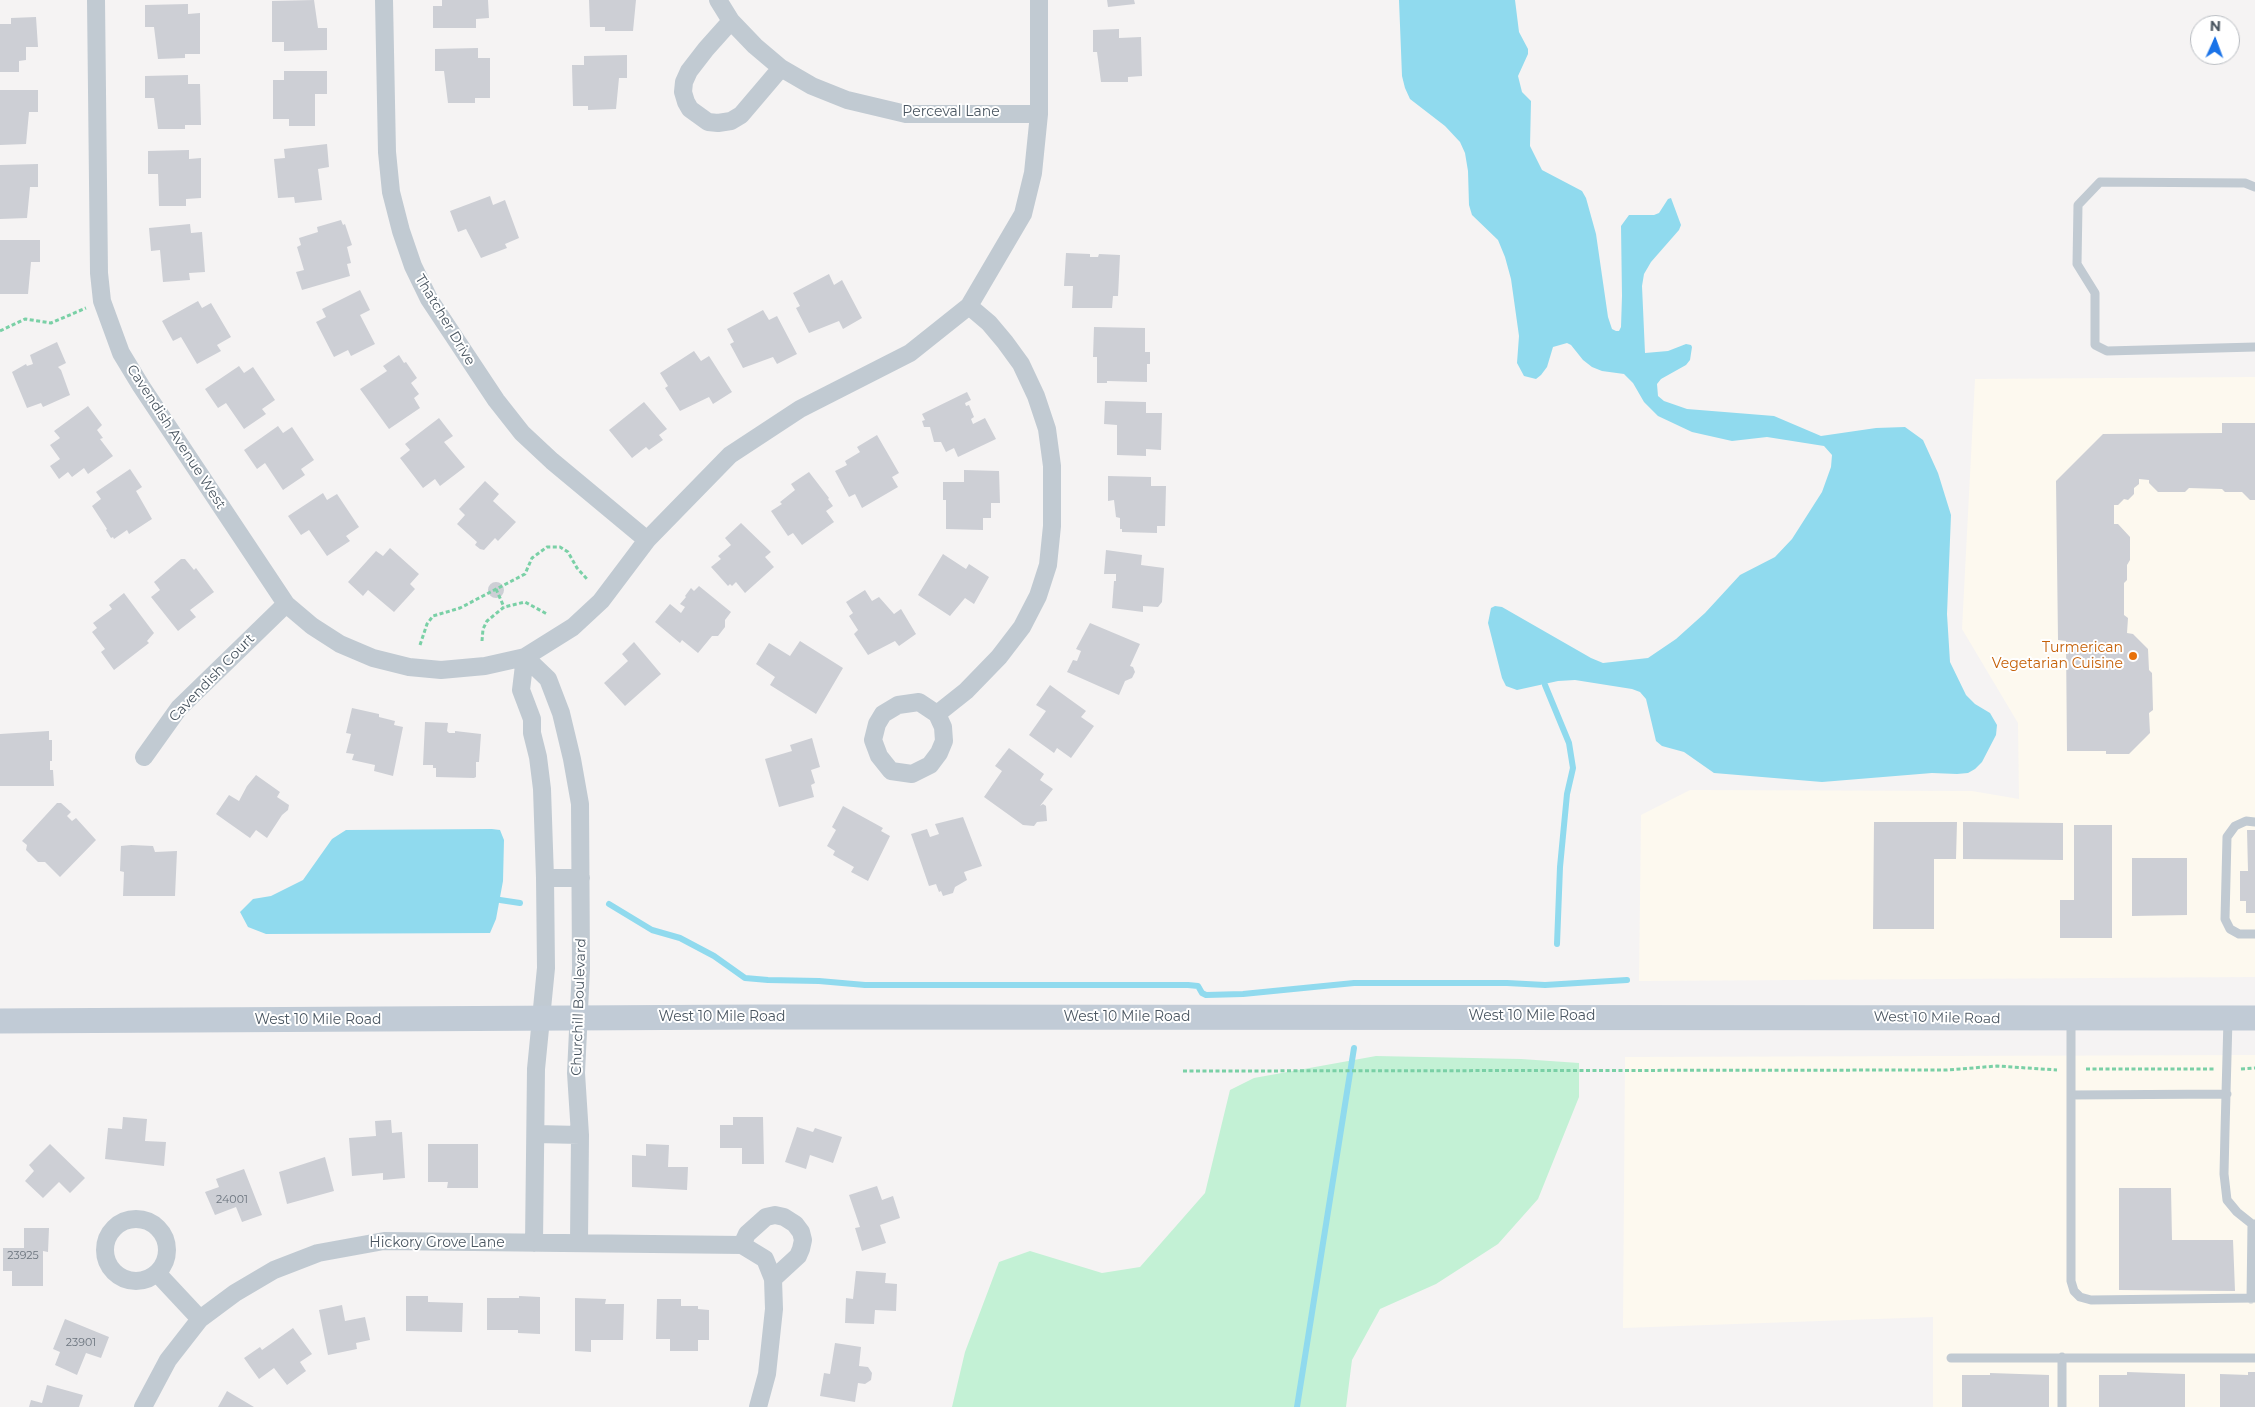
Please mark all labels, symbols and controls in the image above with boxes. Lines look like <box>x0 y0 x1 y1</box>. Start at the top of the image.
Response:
north arrow <box>2190 15 2240 65</box>
text: N <box>2210 17 2221 35</box>
street label: Perceval Lane <box>902 104 1000 120</box>
street label: Thatcher Drive <box>411 272 479 368</box>
street label: Cavendish Avenue West <box>123 362 229 512</box>
street label: Cavendish Court <box>166 631 258 725</box>
place label: Turmerican Vegetarian Cuisine <box>1992 640 2123 672</box>
marker: Turmerican Vegetarian Cuisine <box>2127 650 2139 662</box>
street label: Churchill Boulevard <box>568 938 590 1076</box>
street label: West 10 Mile Road <box>1468 1008 1596 1024</box>
street label: West 10 Mile Road <box>1873 1008 2001 1028</box>
street label: West 10 Mile Road <box>658 1009 786 1025</box>
street label: West 10 Mile Road <box>1063 1009 1191 1025</box>
street label: West 10 Mile Road <box>254 1012 382 1028</box>
house number: 24001 <box>216 1193 248 1207</box>
street label: Hickory Grove Lane <box>369 1235 505 1251</box>
house number: 23925 <box>7 1249 39 1263</box>
house number: 23901 <box>66 1336 96 1350</box>

